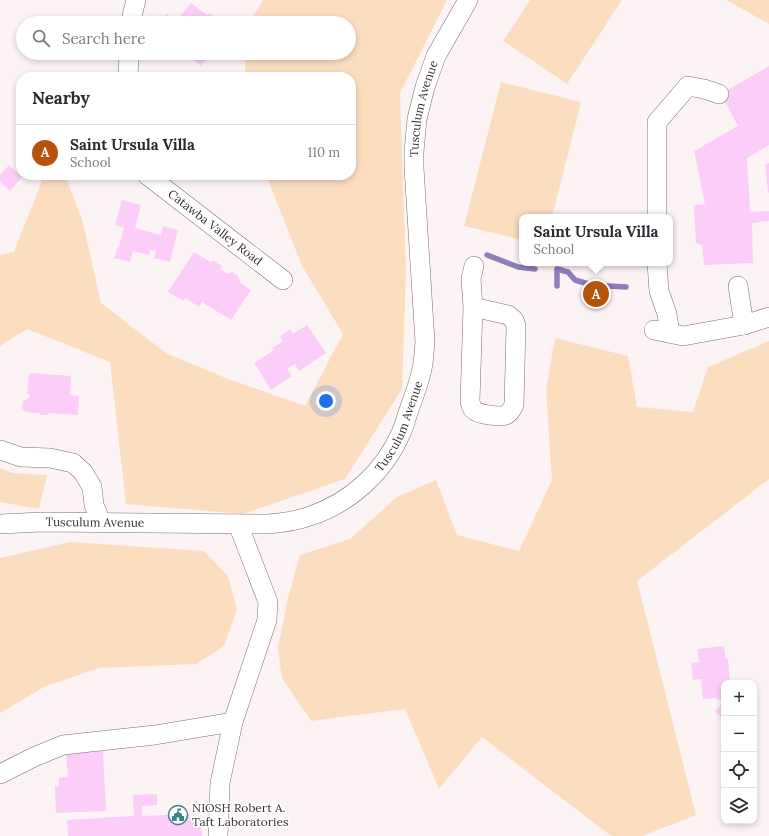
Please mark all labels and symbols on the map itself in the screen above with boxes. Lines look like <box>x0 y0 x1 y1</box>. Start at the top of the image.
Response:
street label: Tusculum Avenue <box>406 58 441 157</box>
street label: Catawba Valley Road <box>165 186 266 268</box>
pin: A <box>583 279 609 309</box>
street label: Tusculum Avenue <box>371 378 426 475</box>
your location <box>316 391 336 411</box>
street label: Tusculum Avenue <box>45 514 145 530</box>
place label: NIOSH Robert A. Taft Laboratories <box>192 800 289 829</box>
public building icon: NIOSH Robert A. Taft Laboratories <box>167 804 189 826</box>

